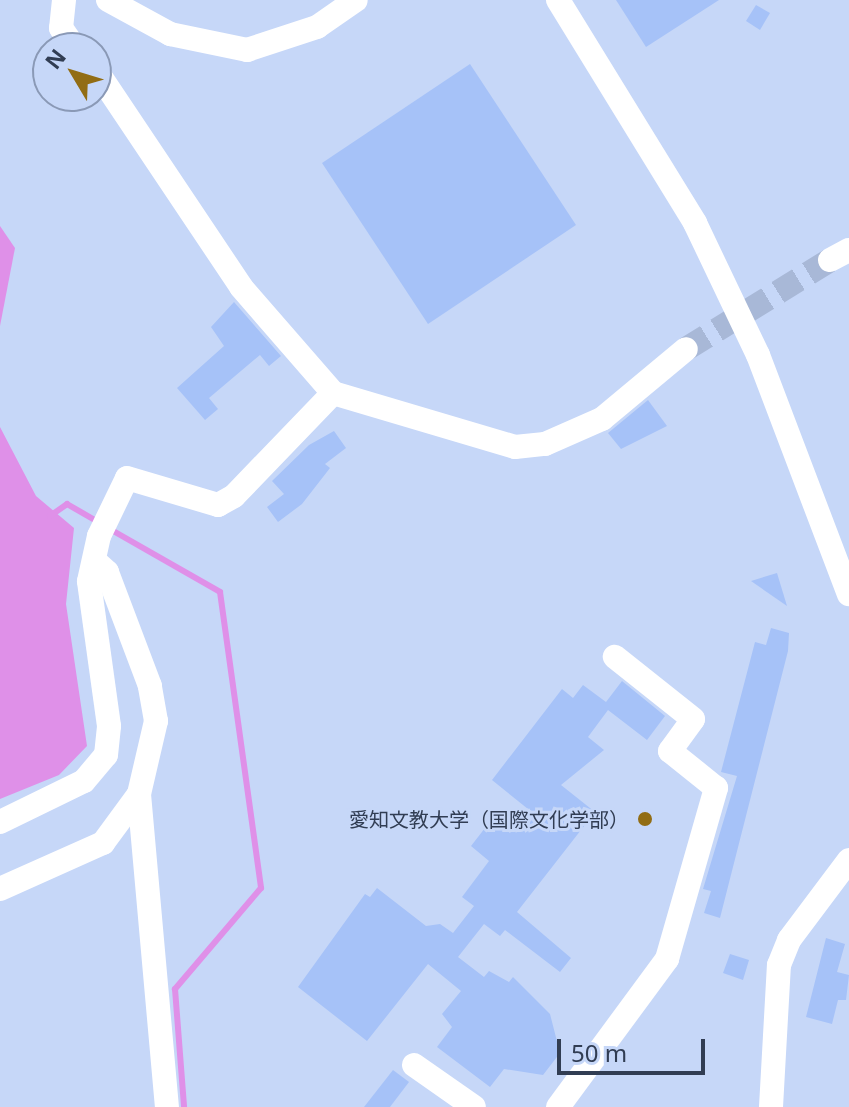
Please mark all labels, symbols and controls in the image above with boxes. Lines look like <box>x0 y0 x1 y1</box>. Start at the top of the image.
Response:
north arrow <box>32 32 112 112</box>
text: N <box>37 42 72 75</box>
place label: 愛知文教大学（国際文化学部） <box>349 807 629 831</box>
marker: 愛知文教大学（国際文化学部） <box>636 810 654 828</box>
scale bar <box>561 1023 709 1073</box>
text: 50 m <box>571 1036 627 1069</box>

